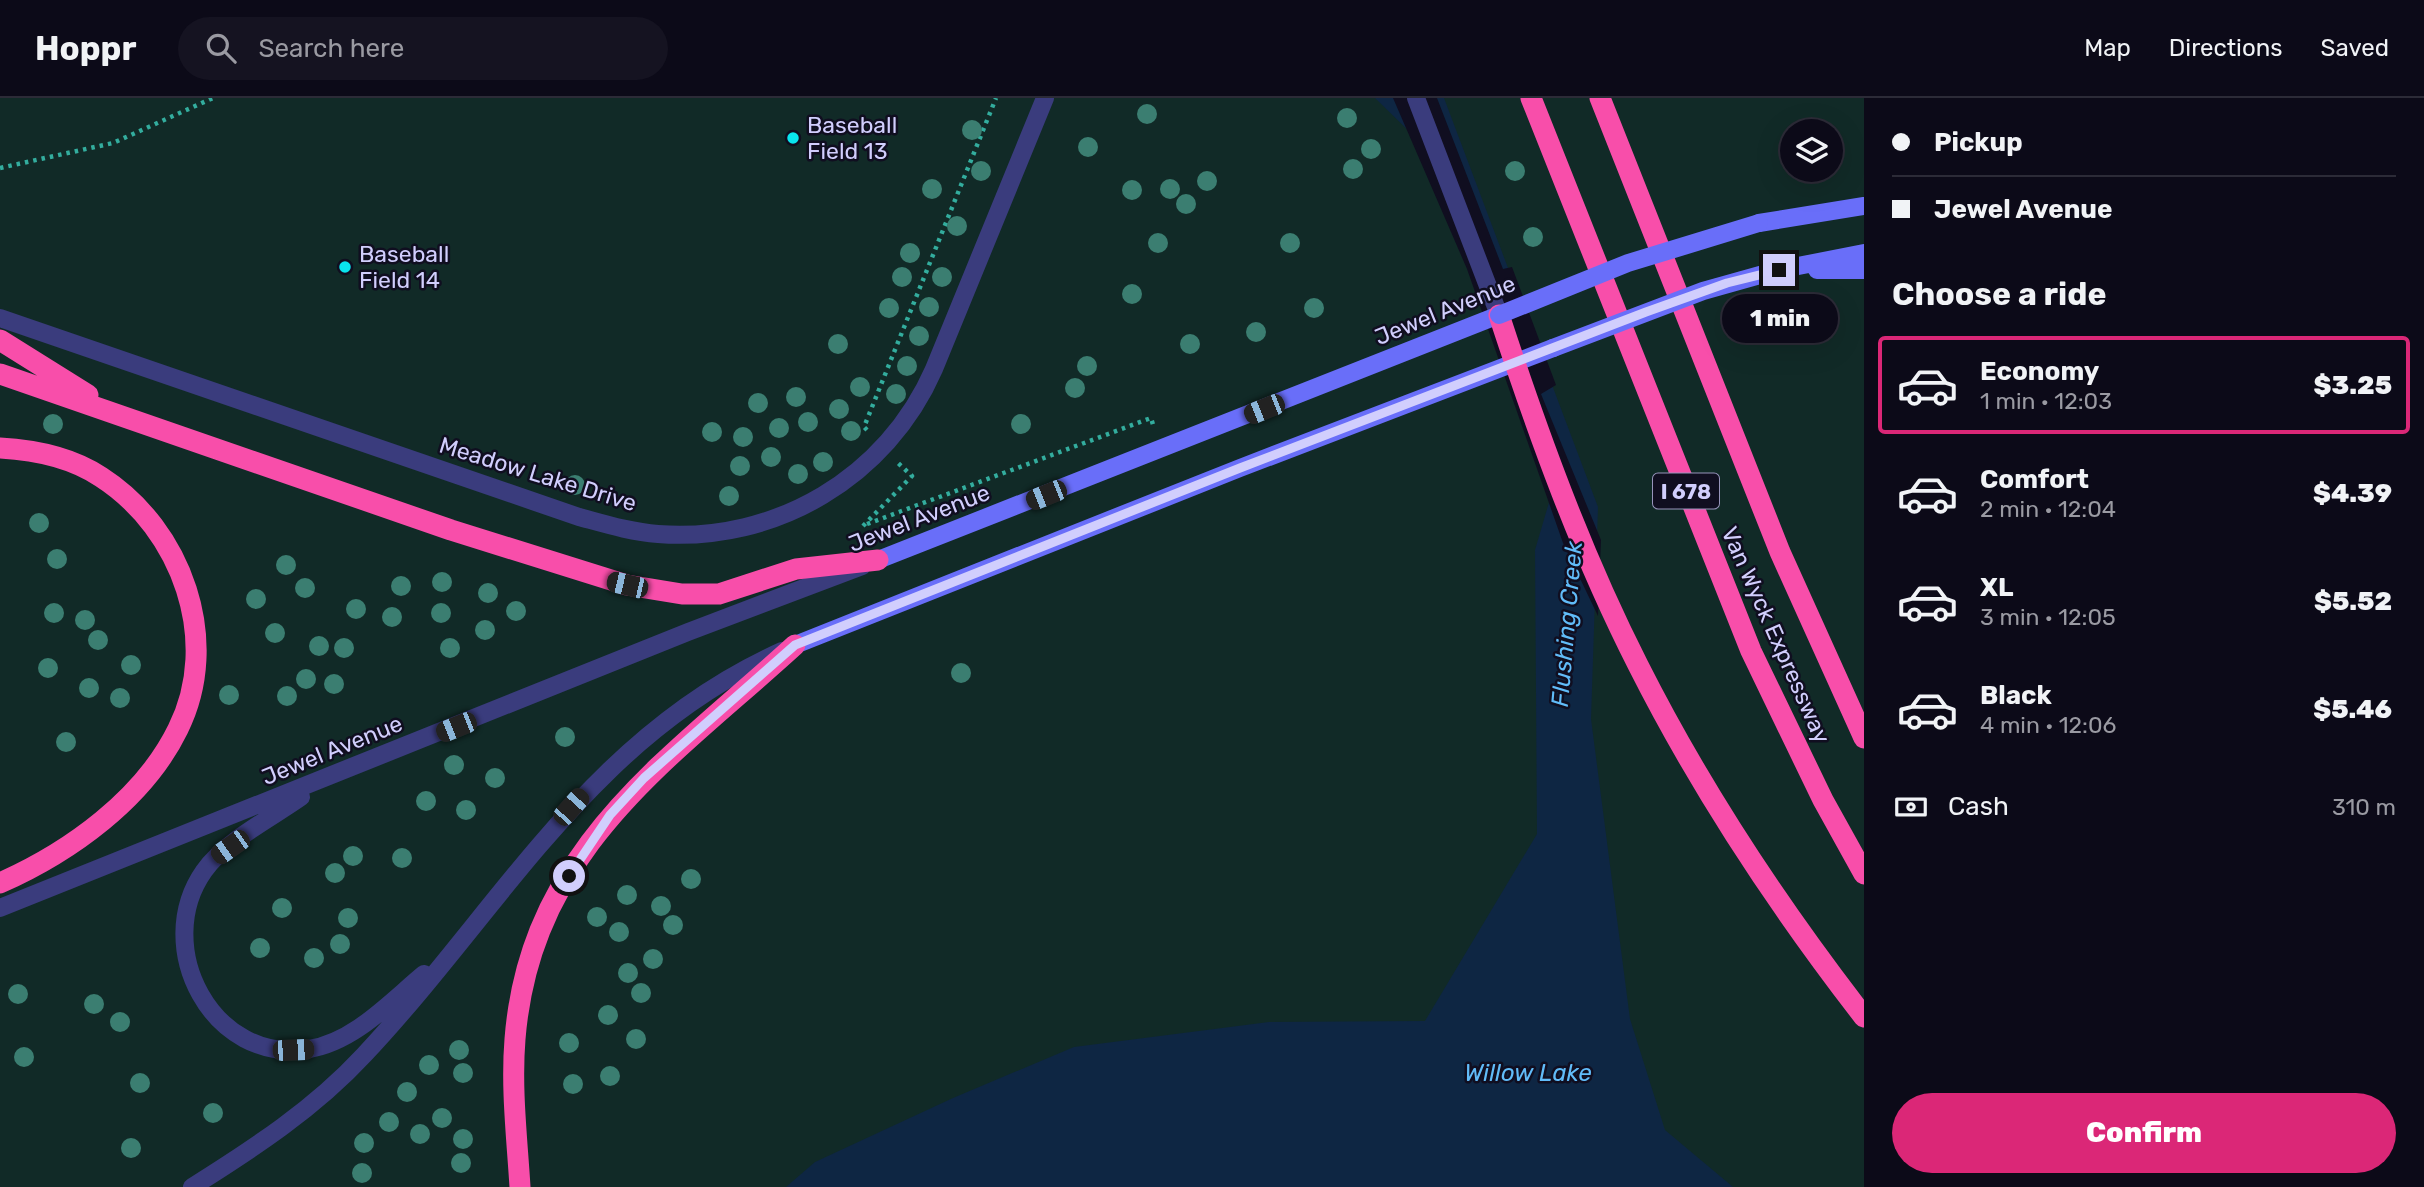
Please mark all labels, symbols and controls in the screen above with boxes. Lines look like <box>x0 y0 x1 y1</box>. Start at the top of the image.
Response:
search box <box>178 17 668 80</box>
text: Hoppr <box>35 29 136 68</box>
icon: search <box>202 29 240 67</box>
text: Search here <box>258 33 404 64</box>
text: Map <box>2084 34 2131 62</box>
text: Directions <box>2169 34 2282 62</box>
text: Saved <box>2320 34 2389 62</box>
place label: Baseball Field 13 <box>807 111 897 165</box>
map controls <box>1780 119 1843 182</box>
button: layers <box>1780 119 1843 182</box>
text: Pickup <box>1934 127 2023 158</box>
marker: Baseball Field 13 <box>785 130 801 146</box>
text: Jewel Avenue <box>1934 194 2112 225</box>
place label: Baseball Field 14 <box>359 240 449 294</box>
route end <box>1763 254 1795 286</box>
marker: Baseball Field 14 <box>337 259 353 275</box>
street label: Jewel Avenue <box>1371 269 1519 351</box>
text: Choose a ride <box>1892 275 2106 313</box>
callout: 1 min <box>1721 294 1837 344</box>
text: 1 min <box>1750 304 1810 332</box>
icon: car <box>1896 354 1959 417</box>
text: Economy <box>1980 356 2099 387</box>
text: $3.25 <box>2314 370 2392 401</box>
text: 1 min · 12:03 <box>1980 387 2112 415</box>
car <box>1241 391 1288 427</box>
street label: Meadow Lake Drive <box>436 431 640 517</box>
icon: car <box>1896 462 1959 525</box>
text: Comfort <box>1980 464 2089 495</box>
road number: I 678 <box>1653 474 1719 508</box>
car <box>1023 477 1070 513</box>
street label: Jewel Avenue <box>844 478 994 558</box>
text: $4.39 <box>2313 478 2392 509</box>
text: 2 min · 12:04 <box>1980 495 2116 523</box>
street label: Van Wyck Expressway <box>1716 522 1837 748</box>
water label: Flushing Creek <box>1546 539 1588 708</box>
car <box>605 570 650 600</box>
icon: car <box>1896 570 1959 633</box>
text: XL <box>1980 572 2013 603</box>
text: $5.52 <box>2314 586 2392 617</box>
text: 3 min · 12:05 <box>1980 603 2116 631</box>
icon: car <box>1896 678 1959 741</box>
text: Black <box>1980 680 2052 711</box>
text: $5.46 <box>2313 694 2392 725</box>
street label: Jewel Avenue <box>258 709 406 791</box>
car <box>433 709 480 745</box>
text: 4 min · 12:06 <box>1980 711 2116 739</box>
car <box>550 784 593 830</box>
icon: cash <box>1892 788 1930 826</box>
text: Cash <box>1948 791 2009 822</box>
text: 310 m <box>2332 793 2396 821</box>
car <box>207 826 254 868</box>
route start <box>553 860 585 892</box>
car <box>272 1039 315 1061</box>
water label: Willow Lake <box>1464 1059 1592 1087</box>
button: Confirm <box>1892 1093 2396 1173</box>

